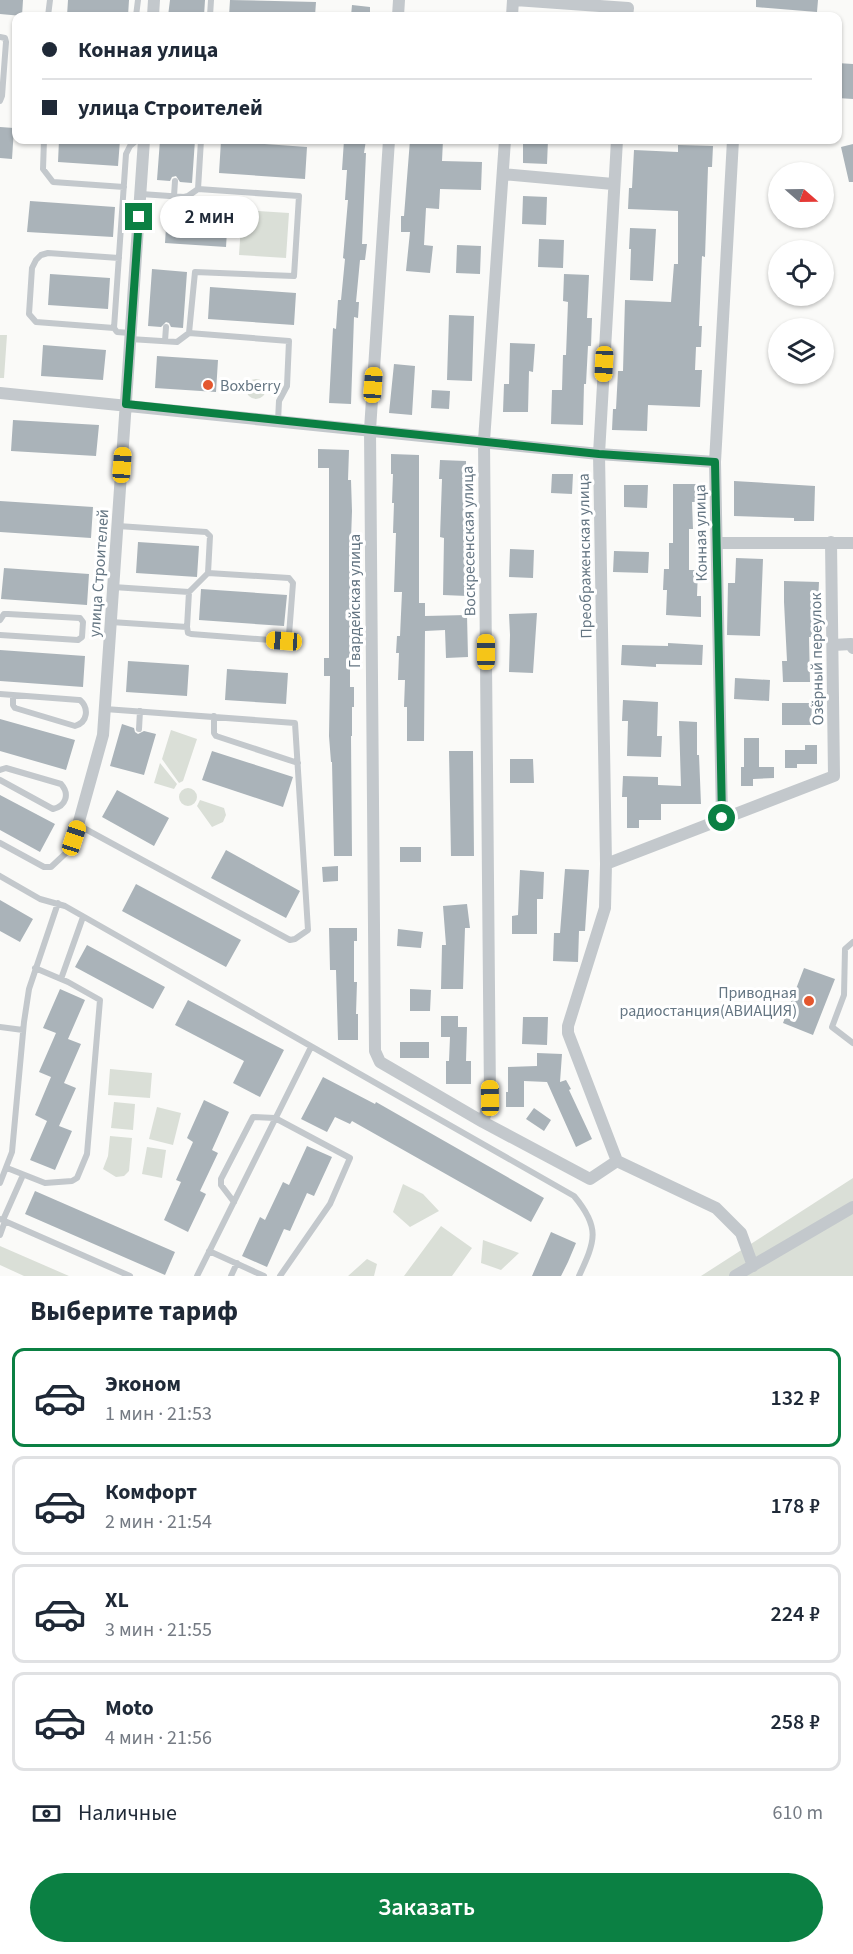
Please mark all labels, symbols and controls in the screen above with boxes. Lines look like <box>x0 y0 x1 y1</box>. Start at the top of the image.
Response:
text: Конная улица <box>78 34 218 66</box>
text: улица Строителей <box>78 92 263 124</box>
north arrow <box>768 162 834 228</box>
map controls <box>768 162 834 384</box>
callout: 2 мин <box>160 196 259 238</box>
route end <box>125 203 152 230</box>
text: 2 мин <box>184 203 235 231</box>
button: locate <box>768 240 834 306</box>
button: layers <box>768 318 834 384</box>
car <box>594 346 614 382</box>
car <box>363 366 383 404</box>
place label: Boxberry <box>220 375 281 397</box>
marker: Boxberry <box>201 378 215 392</box>
car <box>112 446 132 484</box>
street label: Воскресенская улица <box>457 466 481 616</box>
street label: Преображенская улица <box>573 473 597 639</box>
street label: Конная улица <box>689 484 713 582</box>
street label: улица Строителей <box>84 508 114 638</box>
street label: Гвардейская улица <box>344 534 366 668</box>
street label: Озёрный переулок <box>805 592 829 726</box>
car <box>265 631 303 651</box>
car <box>477 634 495 670</box>
route start <box>708 804 735 831</box>
car <box>60 818 88 858</box>
place label: Приводная радиостанция(АВИАЦИЯ) <box>620 982 797 1022</box>
marker: Приводная радиостанция(АВИАЦИЯ) <box>802 994 816 1008</box>
car <box>481 1080 499 1116</box>
text: Выберите тариф <box>30 1292 238 1331</box>
text: Эконом <box>105 1368 181 1400</box>
icon: car <box>33 1371 87 1425</box>
text: 132 ₽ <box>770 1382 820 1414</box>
text: 1 мин · 21:53 <box>105 1400 212 1428</box>
text: Комфорт <box>105 1476 197 1508</box>
icon: car <box>33 1479 87 1533</box>
text: 178 ₽ <box>770 1490 820 1522</box>
text: 2 мин · 21:54 <box>105 1508 212 1536</box>
text: XL <box>105 1584 129 1616</box>
icon: car <box>33 1587 87 1641</box>
text: 224 ₽ <box>770 1598 820 1630</box>
text: 3 мин · 21:55 <box>105 1616 212 1644</box>
text: Moto <box>105 1692 154 1724</box>
icon: car <box>33 1695 87 1749</box>
text: 258 ₽ <box>770 1706 820 1738</box>
text: 4 мин · 21:56 <box>105 1724 212 1752</box>
icon: cash <box>30 1797 63 1830</box>
text: Наличные <box>78 1797 177 1829</box>
text: 610 m <box>773 1799 823 1827</box>
button: Заказать <box>30 1873 823 1942</box>

